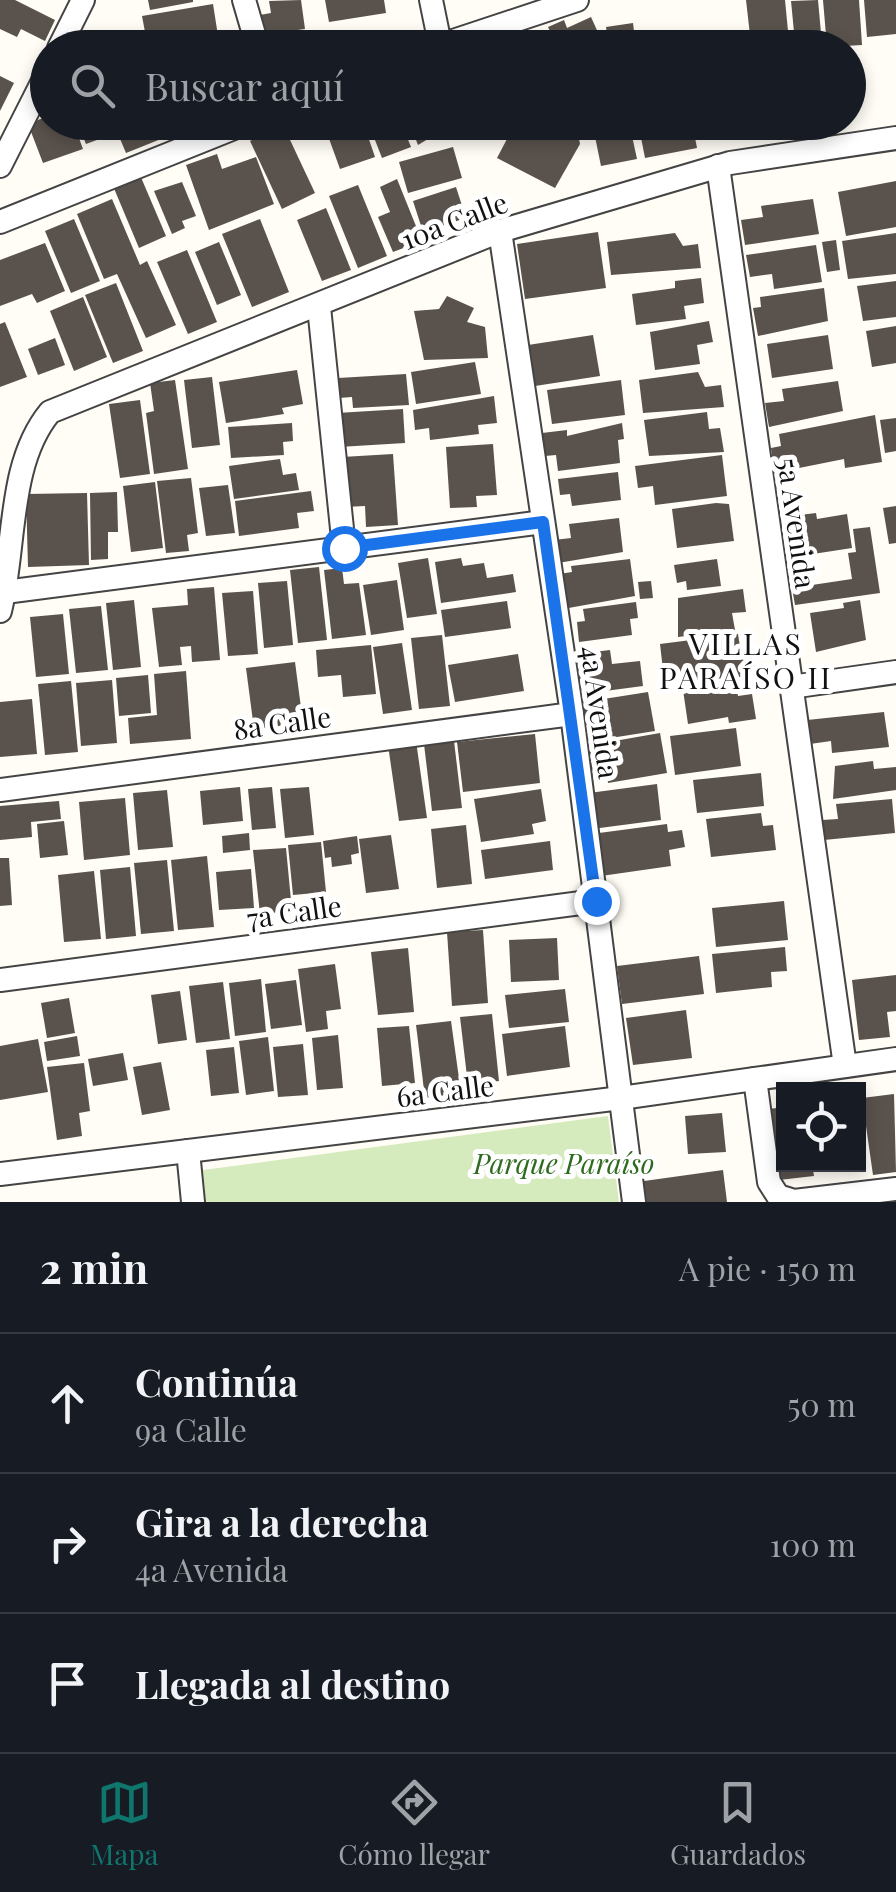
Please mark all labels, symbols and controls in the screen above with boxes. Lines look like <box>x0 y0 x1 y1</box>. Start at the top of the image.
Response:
search box <box>30 30 866 140</box>
icon: search <box>65 58 120 113</box>
text: Buscar aquí <box>145 60 344 111</box>
street label: 10a Calle <box>396 183 512 257</box>
street label: 5a Avenida <box>771 455 825 591</box>
route start <box>322 526 368 572</box>
district label: VILLAS PARAÍSO II <box>659 623 833 697</box>
street label: 4a Avenida <box>573 643 629 781</box>
street label: 8a Calle <box>231 697 333 747</box>
route end <box>574 879 620 925</box>
street label: 7a Calle <box>244 886 344 936</box>
street label: 6a Calle <box>394 1066 496 1114</box>
map controls <box>776 1082 866 1172</box>
button: locate <box>776 1082 866 1172</box>
park label: Parque Paraíso <box>472 1144 655 1181</box>
text: 2 min <box>40 1239 148 1295</box>
text: A pie · 150 m <box>679 1246 856 1289</box>
text: Continúa <box>135 1356 298 1407</box>
icon: ahead <box>40 1376 95 1431</box>
text: 50 m <box>787 1382 856 1425</box>
text: 9a Calle <box>135 1407 247 1450</box>
text: Gira a la derecha <box>135 1496 429 1547</box>
icon: right <box>40 1516 95 1571</box>
text: 100 m <box>769 1522 856 1565</box>
text: 4a Avenida <box>135 1547 288 1590</box>
icon: arrive <box>40 1656 95 1711</box>
text: Llegada al destino <box>135 1658 450 1709</box>
tab: Mapa <box>90 1775 158 1872</box>
tab: Cómo llegar <box>338 1775 490 1872</box>
tab: Guardados <box>670 1775 806 1872</box>

